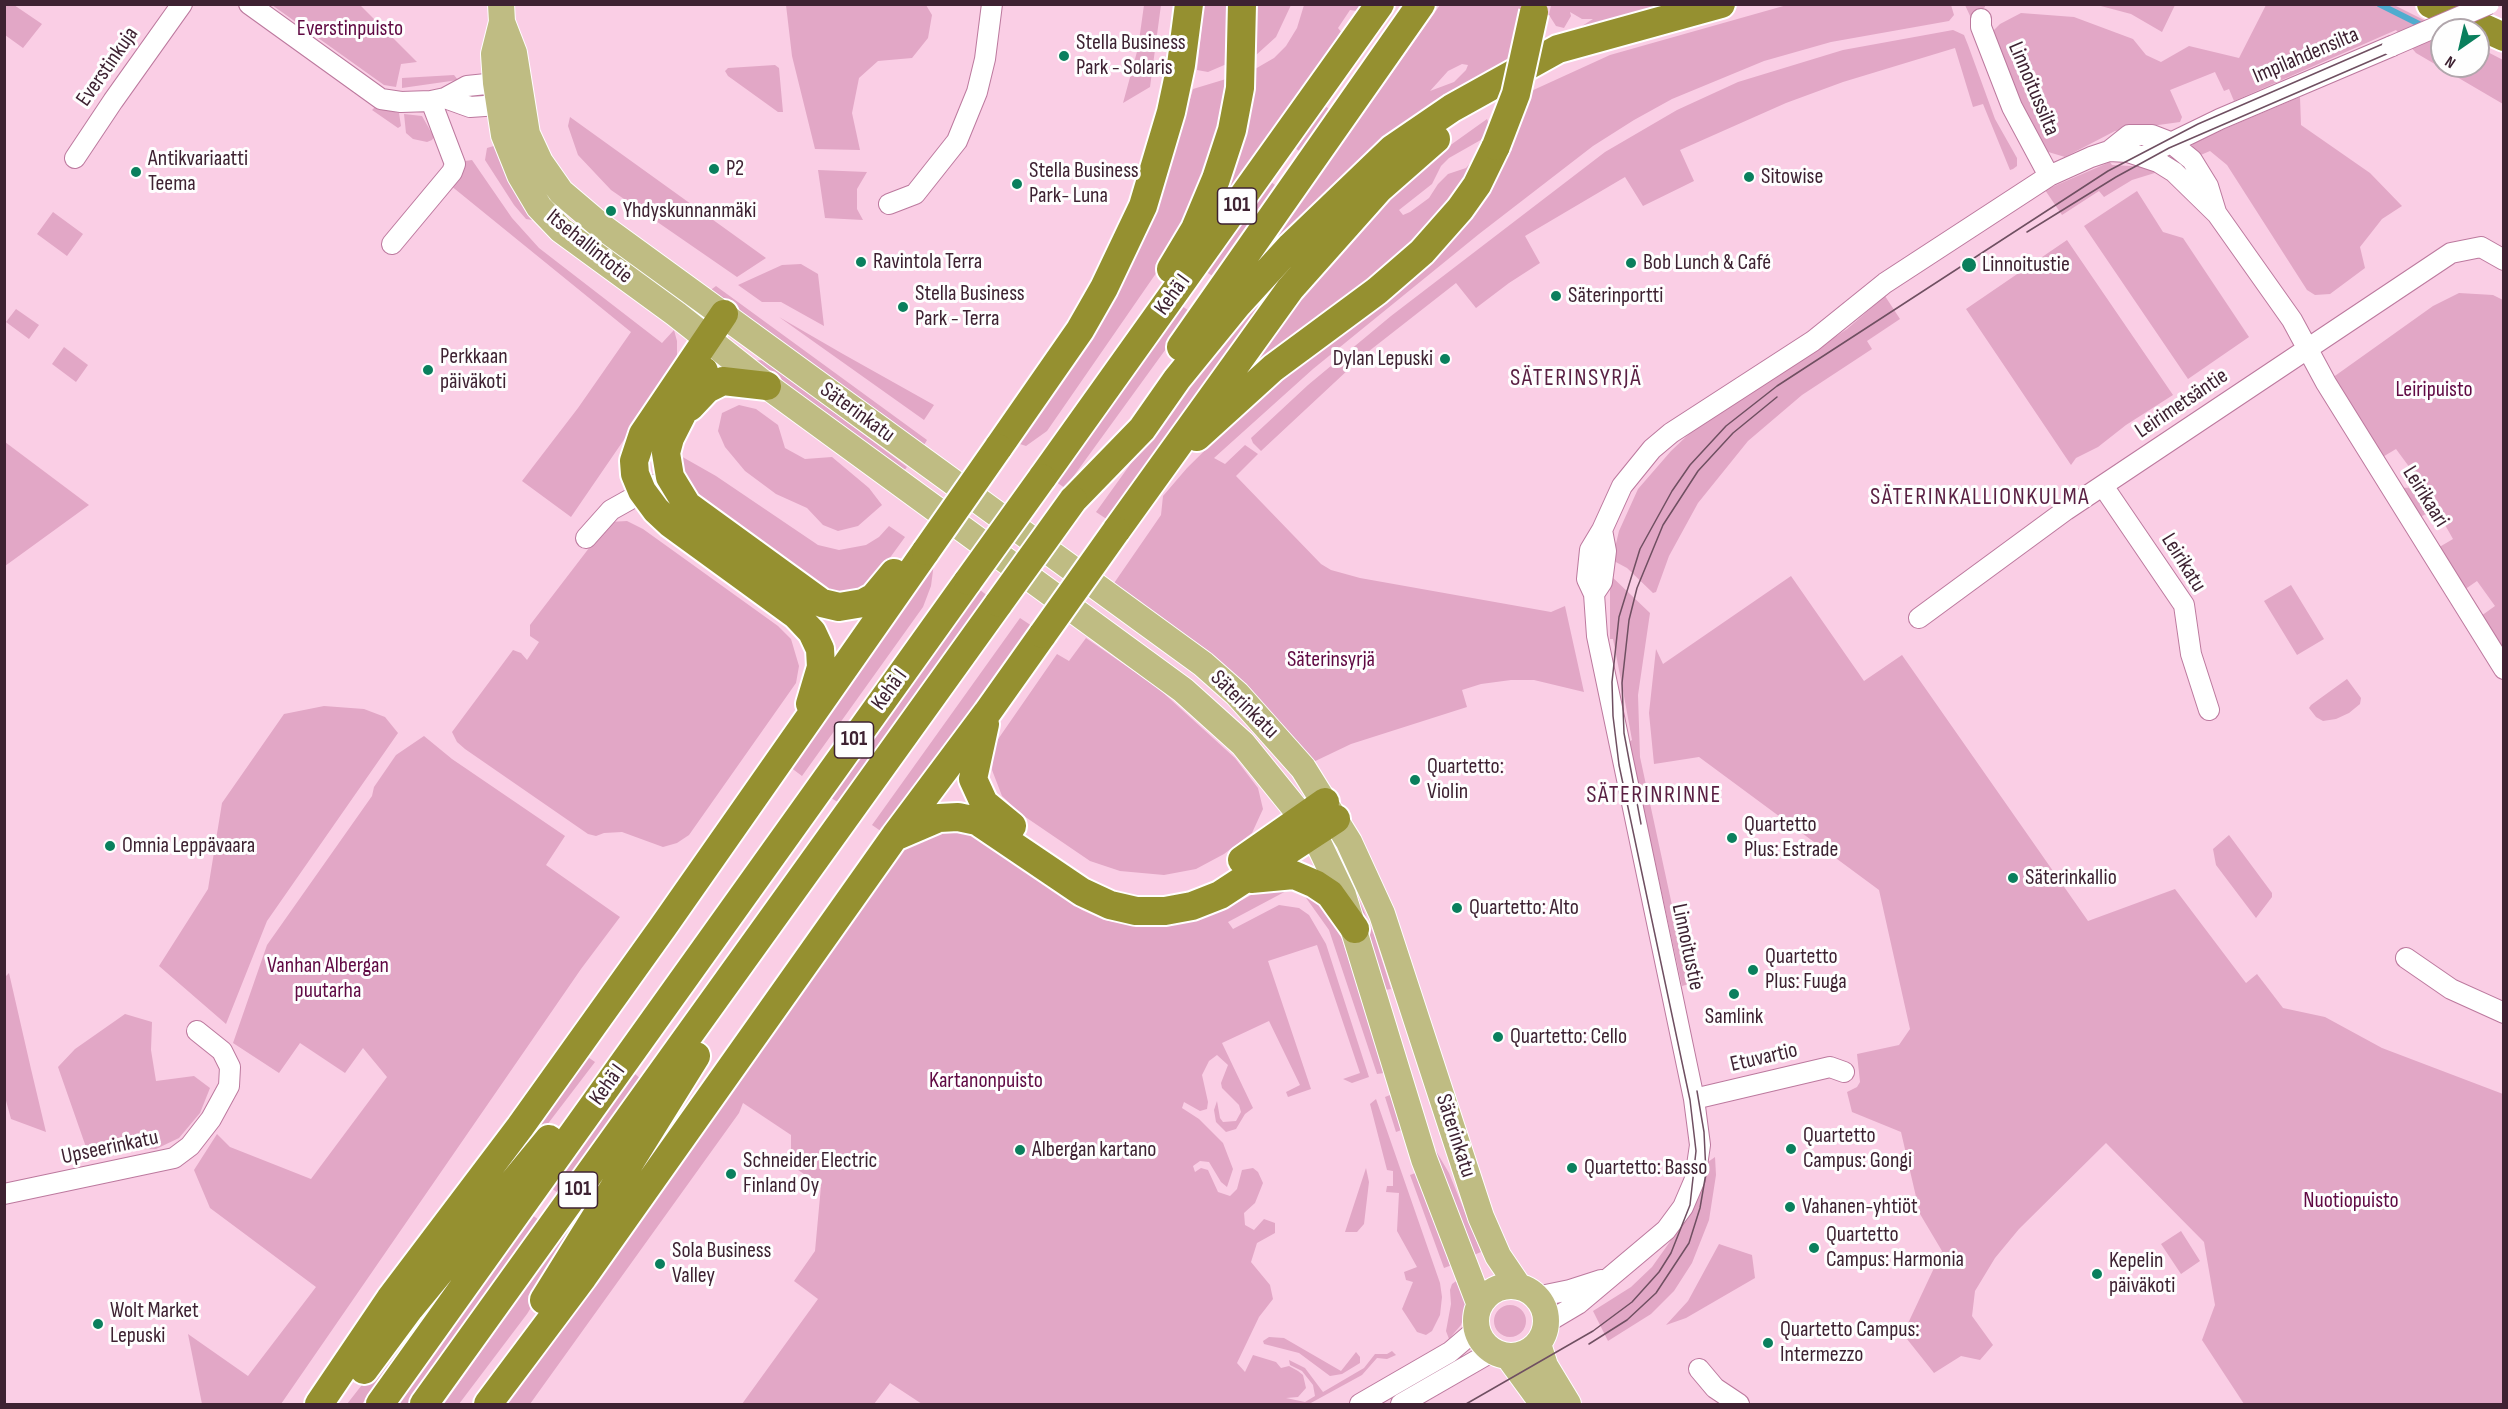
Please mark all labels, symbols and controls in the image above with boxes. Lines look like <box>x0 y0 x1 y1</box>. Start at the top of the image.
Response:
park label: Everstinpuisto <box>297 16 403 42</box>
north arrow <box>2430 18 2490 78</box>
street label: Everstinkuja <box>71 22 145 112</box>
street label: Impilahdensilta <box>2249 22 2363 90</box>
place label: Stella Business Park - Solaris <box>1076 30 1186 82</box>
street label: Linnoitussilta <box>2002 38 2064 140</box>
marker: Stella Business Park - Solaris <box>1057 49 1071 63</box>
text: N <box>2442 51 2460 72</box>
place label: Antikvariaatti Teema <box>148 146 248 198</box>
place label: P2 <box>726 156 744 182</box>
place label: Stella Business Park- Luna <box>1029 158 1139 210</box>
marker: P2 <box>707 162 721 176</box>
place label: Sitowise <box>1761 164 1823 190</box>
marker: Antikvariaatti Teema <box>129 165 143 179</box>
marker: Sitowise <box>1742 170 1756 184</box>
marker: Stella Business Park- Luna <box>1010 177 1024 191</box>
road number: 101 <box>1218 188 1256 224</box>
place label: Yhdyskunnanmäki <box>623 198 756 224</box>
street label: Itsehallintotie <box>541 204 637 290</box>
marker: Yhdyskunnanmäki <box>604 204 618 218</box>
place label: Ravintola Terra <box>873 249 982 275</box>
place label: Bob Lunch & Café <box>1643 250 1771 276</box>
place label: Linnoitustie <box>1982 252 2070 278</box>
marker: Ravintola Terra <box>854 255 868 269</box>
marker: Bob Lunch & Café <box>1624 256 1638 270</box>
marker: Linnoitustie <box>1960 256 1978 274</box>
street label: Kehä I <box>1149 269 1197 321</box>
place label: Stella Business Park - Terra <box>915 281 1025 332</box>
place label: Säterinportti <box>1568 283 1663 309</box>
marker: Säterinportti <box>1549 289 1563 303</box>
marker: Stella Business Park - Terra <box>896 300 910 314</box>
place label: Perkkaan päiväkoti <box>440 344 508 396</box>
place label: Dylan Lepuski <box>1333 346 1433 372</box>
marker: Dylan Lepuski <box>1438 352 1452 366</box>
marker: Perkkaan päiväkoti <box>421 363 435 377</box>
street label: Leirimetsäntie <box>2131 363 2233 445</box>
district label: SÄTERINSYRJÄ <box>1510 365 1642 393</box>
street label: Säterinkatu <box>815 377 899 449</box>
park label: Leiripuisto <box>2395 377 2473 403</box>
street label: Leirikaari <box>2396 462 2454 532</box>
district label: SÄTERINKALLIONKULMA <box>1870 484 2090 512</box>
street label: Leirikatu <box>2155 529 2211 597</box>
park label: Säterinsyrjä <box>1287 647 1375 673</box>
street label: Kehä I <box>866 664 914 716</box>
street label: Säterinkatu <box>1204 665 1284 745</box>
road number: 101 <box>834 722 874 758</box>
place label: Quartetto: Violin <box>1427 754 1504 806</box>
marker: Quartetto: Violin <box>1408 773 1422 787</box>
district label: SÄTERINRINNE <box>1586 782 1722 810</box>
place label: Quartetto Plus: Estrade <box>1744 812 1838 864</box>
marker: Quartetto Plus: Estrade <box>1725 831 1739 845</box>
place label: Omnia Leppävaara <box>122 833 255 859</box>
marker: Omnia Leppävaara <box>103 839 117 853</box>
place label: Säterinkallio <box>2025 865 2117 891</box>
marker: Säterinkallio <box>2006 871 2020 885</box>
place label: Quartetto: Alto <box>1469 895 1579 921</box>
marker: Quartetto: Alto <box>1450 901 1464 915</box>
street label: Linnoitustie <box>1665 901 1709 993</box>
place label: Quartetto Plus: Fuuga <box>1765 944 1847 996</box>
park label: Vanhan Albergan puutarha <box>267 953 389 1004</box>
marker: Quartetto Plus: Fuuga <box>1746 963 1760 977</box>
marker: Samlink <box>1727 987 1741 1001</box>
place label: Samlink <box>1705 1004 1763 1030</box>
place label: Quartetto: Cello <box>1510 1024 1627 1050</box>
marker: Quartetto: Cello <box>1491 1030 1505 1044</box>
street label: Etuvartio <box>1728 1037 1800 1079</box>
street label: Kehä I <box>584 1059 632 1111</box>
park label: Kartanonpuisto <box>929 1068 1043 1094</box>
street label: Säterinkatu <box>1429 1091 1481 1181</box>
place label: Quartetto Campus: Gongi <box>1803 1123 1912 1174</box>
street label: Upseerinkatu <box>59 1125 161 1171</box>
place label: Albergan kartano <box>1032 1137 1156 1163</box>
marker: Quartetto Campus: Gongi <box>1784 1142 1798 1156</box>
marker: Albergan kartano <box>1013 1143 1027 1157</box>
place label: Schneider Electric Finland Oy <box>743 1148 877 1200</box>
place label: Quartetto: Basso <box>1584 1155 1707 1181</box>
marker: Quartetto: Basso <box>1565 1161 1579 1175</box>
marker: Schneider Electric Finland Oy <box>724 1167 738 1181</box>
road number: 101 <box>558 1172 598 1208</box>
park label: Nuotiopuisto <box>2303 1188 2399 1214</box>
place label: Vahanen-yhtiöt <box>1802 1194 1918 1220</box>
marker: Vahanen-yhtiöt <box>1783 1200 1797 1214</box>
place label: Quartetto Campus: Harmonia <box>1826 1222 1964 1274</box>
place label: Sola Business Valley <box>672 1238 771 1290</box>
marker: Quartetto Campus: Harmonia <box>1807 1241 1821 1255</box>
place label: Kepelin päiväkoti <box>2109 1248 2175 1300</box>
marker: Sola Business Valley <box>653 1257 667 1271</box>
marker: Kepelin päiväkoti <box>2090 1267 2104 1281</box>
place label: Wolt Market Lepuski <box>110 1298 199 1350</box>
marker: Wolt Market Lepuski <box>91 1317 105 1331</box>
place label: Quartetto Campus: Intermezzo <box>1780 1317 1920 1368</box>
marker: Quartetto Campus: Intermezzo <box>1761 1336 1775 1350</box>

